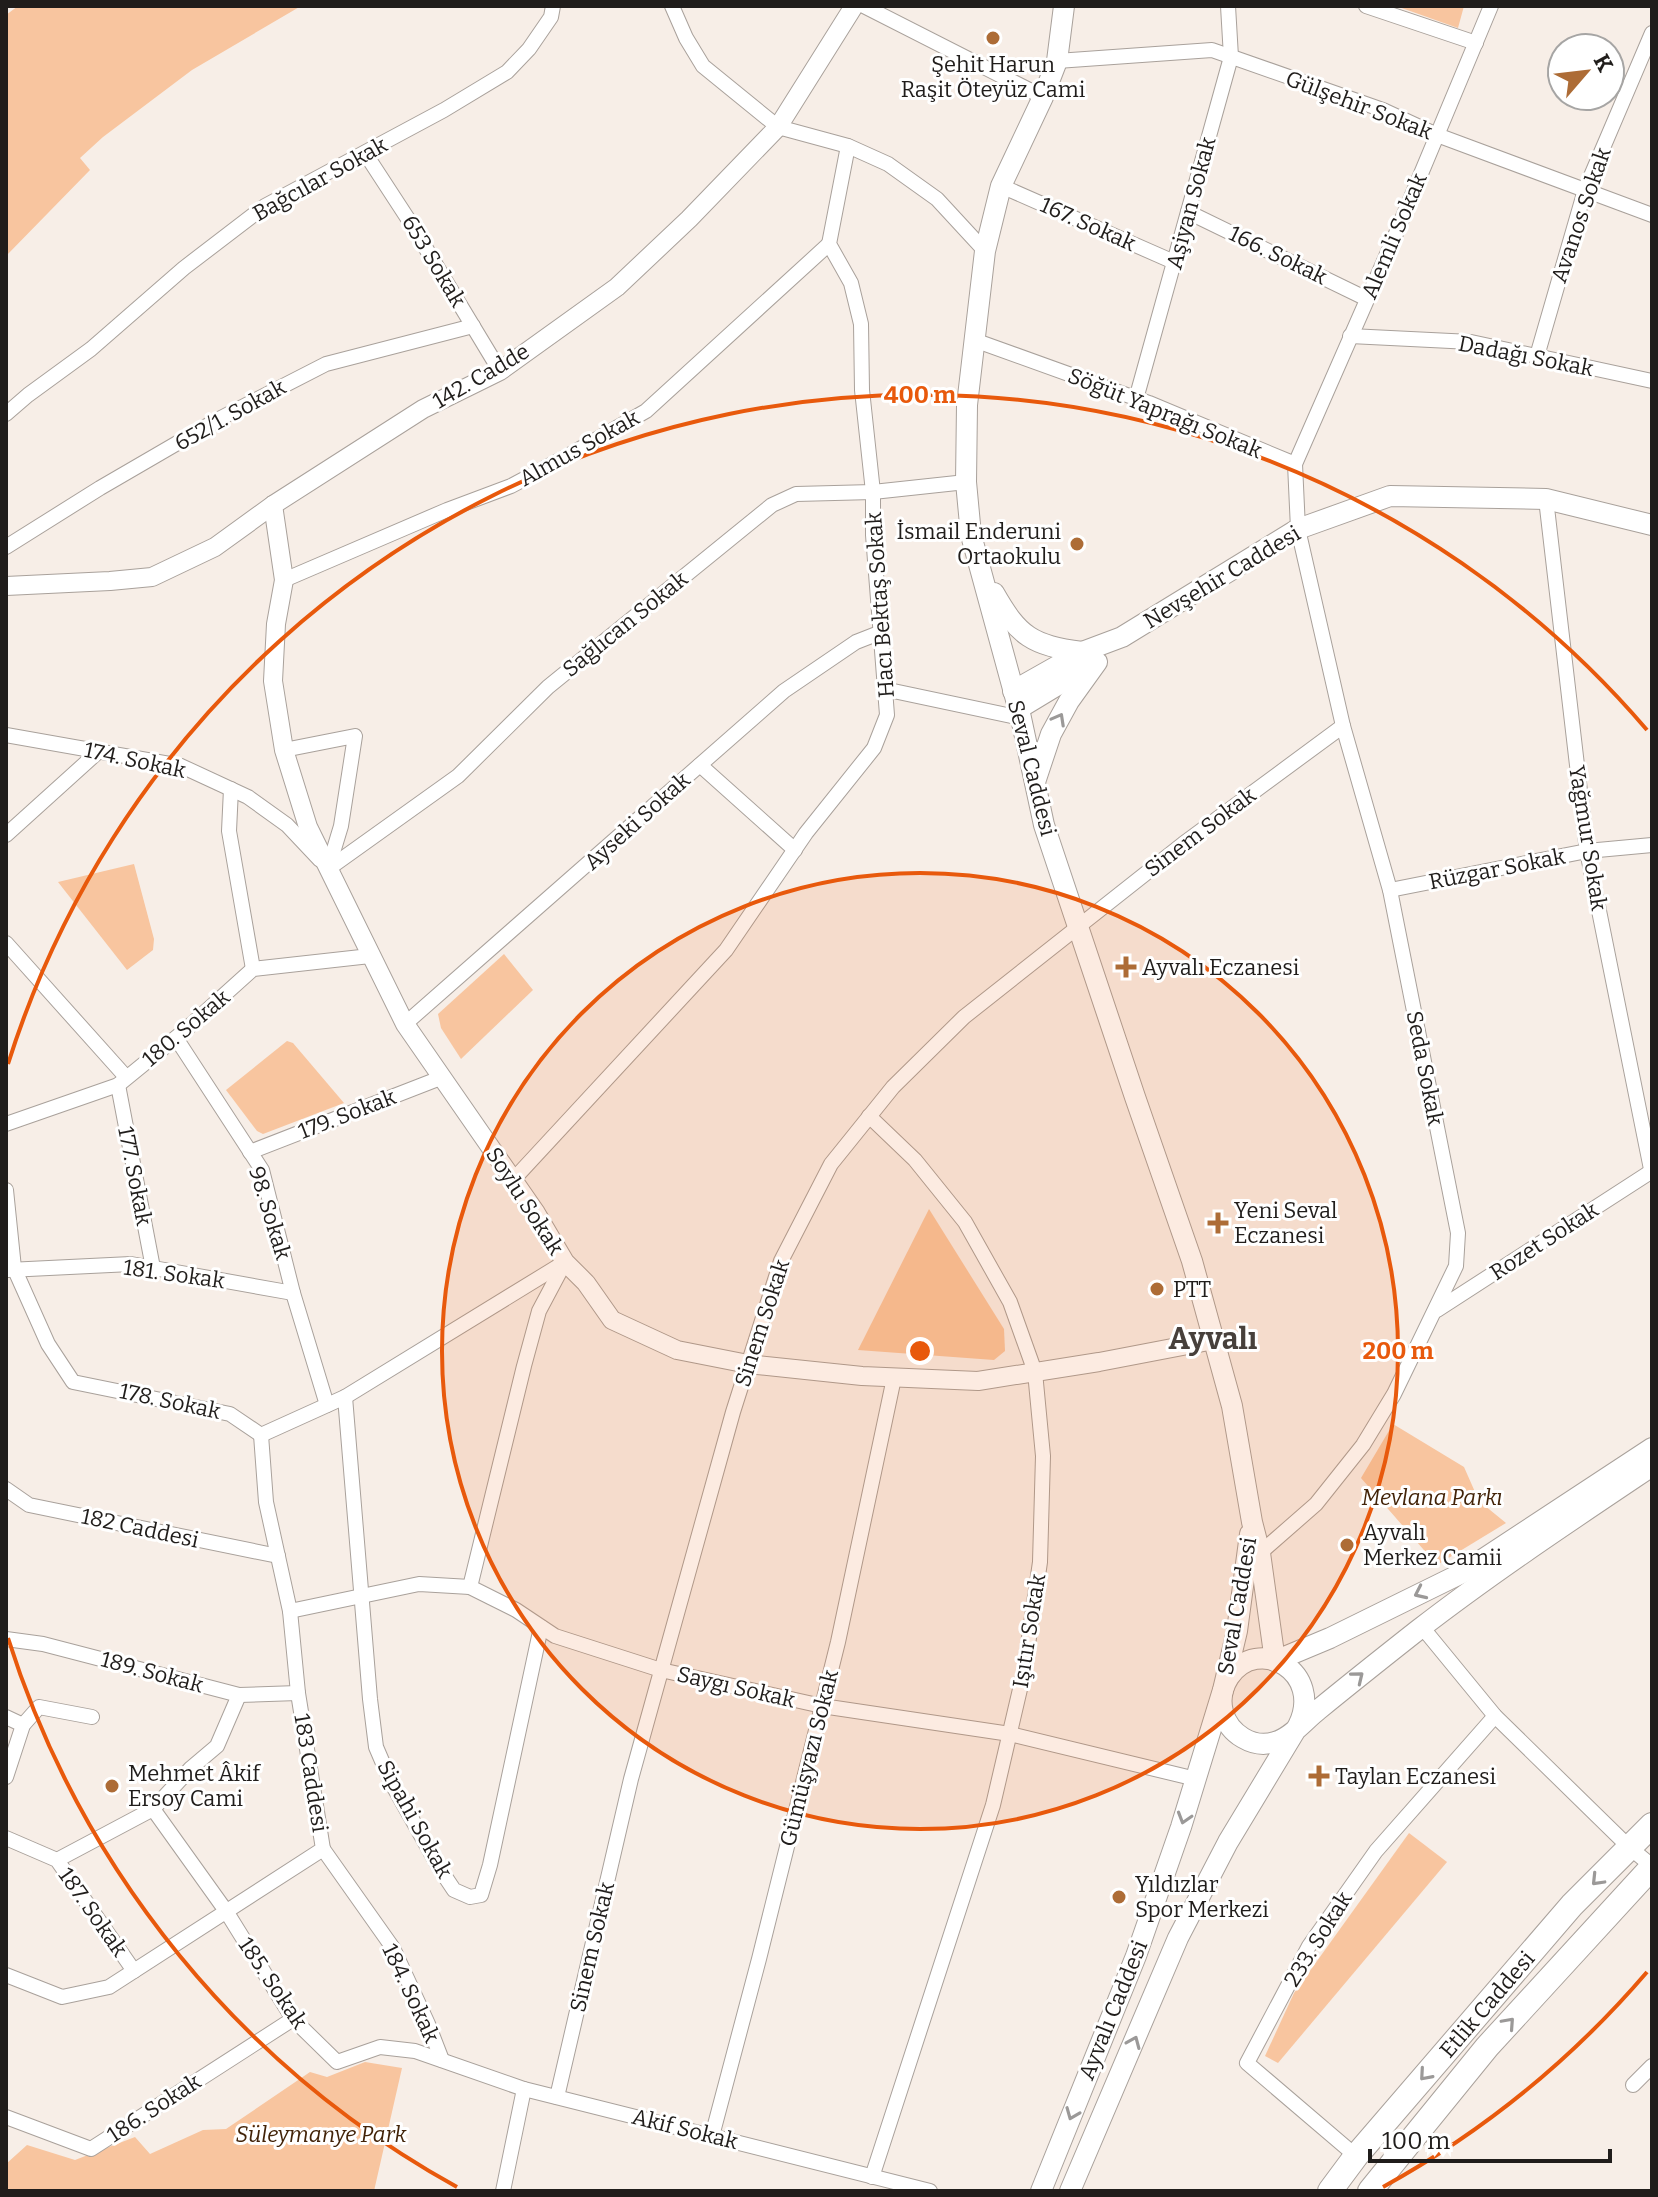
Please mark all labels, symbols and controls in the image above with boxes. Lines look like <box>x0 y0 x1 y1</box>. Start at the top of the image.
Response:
marker: Şehit Harun Raşit Öteyüz Cami <box>984 29 1002 47</box>
north arrow <box>1546 32 1626 112</box>
text: K <box>1588 50 1619 76</box>
place label: Şehit Harun Raşit Öteyüz Cami <box>901 51 1086 103</box>
street label: Gülşehir Sokak <box>1282 65 1437 146</box>
street label: Bağcılar Sokak <box>248 131 392 227</box>
street label: Aşiyan Sokak <box>1160 133 1222 272</box>
street label: Avanos Sokak <box>1545 143 1617 286</box>
street label: Alemli Sokak <box>1355 169 1433 303</box>
street label: 167. Sokak <box>1036 191 1140 257</box>
street label: 653 Sokak <box>396 210 472 312</box>
street label: 166. Sokak <box>1225 220 1332 291</box>
street label: Dadağı Sokak <box>1456 330 1596 382</box>
street label: 142. Cadde <box>428 338 534 414</box>
street label: Söğüt Yaprağı Sokak <box>1064 362 1267 464</box>
street label: 652/1. Sokak <box>170 373 291 457</box>
text: 400 m <box>884 381 956 409</box>
street label: Almus Sokak <box>514 404 644 492</box>
street label: Hacı Bektaş Sokak <box>860 511 900 699</box>
place label: İsmail Enderuni Ortaokulu <box>897 518 1061 570</box>
street label: Nevşehir Caddesi <box>1139 519 1306 634</box>
marker: İsmail Enderuni Ortaokulu <box>1068 535 1086 553</box>
street label: Sağlıcan Sokak <box>557 565 693 683</box>
street label: Seval Caddesi <box>1002 697 1062 839</box>
one-way arrow <box>1050 712 1065 727</box>
street label: 174. Sokak <box>82 736 189 784</box>
street label: Yağmur Sokak <box>1563 763 1613 913</box>
street label: Ayseki Sokak <box>579 766 696 876</box>
street label: Sinem Sokak <box>1139 781 1261 883</box>
street label: Rüzgar Sokak <box>1427 842 1568 895</box>
place label: Ayvalı Eczanesi <box>1142 954 1300 981</box>
marker: Ayvalı Eczanesi <box>1117 958 1135 976</box>
street label: 180. Sokak <box>137 983 236 1072</box>
street label: Seda Sokak <box>1401 1008 1449 1128</box>
street label: 179. Sokak <box>294 1083 400 1145</box>
street label: 177. Sokak <box>112 1124 158 1228</box>
street label: Soylu Sokak <box>480 1142 570 1260</box>
street label: 98. Sokak <box>243 1163 297 1263</box>
street label: Rozet Sokak <box>1485 1196 1604 1286</box>
place label: Yeni Seval Eczanesi <box>1234 1197 1337 1249</box>
marker: Yeni Seval Eczanesi <box>1209 1214 1227 1232</box>
street label: 181. Sokak <box>122 1254 227 1295</box>
street label: Sinem Sokak <box>729 1255 795 1390</box>
place label: PTT <box>1173 1276 1211 1303</box>
marker: PTT <box>1148 1280 1166 1298</box>
district label: Ayvalı <box>1169 1321 1258 1357</box>
centre of rings <box>906 1337 934 1365</box>
text: 200 m <box>1362 1337 1434 1365</box>
street label: 178. Sokak <box>117 1377 224 1425</box>
park label: Mevlana Parkı <box>1361 1484 1503 1511</box>
street label: 182 Caddesi <box>79 1502 202 1554</box>
place label: Ayvalı Merkez Camii <box>1363 1519 1503 1571</box>
street label: Seval Caddesi <box>1212 1535 1262 1677</box>
marker: Ayvalı Merkez Camii <box>1338 1536 1356 1554</box>
street label: Işıtır Sokak <box>1007 1571 1051 1690</box>
one-way arrow <box>1414 1583 1429 1599</box>
street label: 189. Sokak <box>98 1645 207 1699</box>
street label: Saygı Sokak <box>674 1660 798 1714</box>
street label: Gümüşyazı Sokak <box>774 1666 844 1849</box>
one-way arrow <box>1349 1672 1364 1687</box>
street label: 183 Caddesi <box>288 1712 334 1835</box>
street label: Sipahi Sokak <box>371 1755 459 1883</box>
place label: Mehmet Âkif Ersoy Cami <box>128 1760 261 1812</box>
place label: Taylan Eczanesi <box>1335 1763 1497 1790</box>
marker: Taylan Eczanesi <box>1310 1767 1328 1785</box>
marker: Mehmet Âkif Ersoy Cami <box>103 1777 121 1795</box>
one-way arrow <box>1177 1811 1193 1825</box>
street label: 187. Sokak <box>53 1862 134 1962</box>
place label: Yıldızlar Spor Merkezi <box>1135 1871 1269 1923</box>
one-way arrow <box>1592 1871 1606 1885</box>
street label: Sinem Sokak <box>564 1879 620 2015</box>
street label: 233. Sokak <box>1278 1886 1358 1991</box>
marker: Yıldızlar Spor Merkezi <box>1110 1888 1128 1906</box>
street label: 185. Sokak <box>233 1932 314 2034</box>
street label: Ayvalı Caddesi <box>1073 1936 1153 2084</box>
street label: 184. Sokak <box>376 1939 446 2047</box>
street label: Etlik Caddesi <box>1433 1945 1540 2063</box>
one-way arrow <box>1499 2018 1514 2032</box>
one-way arrow <box>1124 2036 1140 2050</box>
one-way arrow <box>1420 2066 1435 2081</box>
street label: 186. Sokak <box>102 2068 206 2148</box>
street label: Akif Sokak <box>629 2103 741 2155</box>
one-way arrow <box>1065 2106 1082 2120</box>
scale bar <box>1370 2113 1610 2163</box>
park label: Süleymanye Park <box>236 2121 407 2148</box>
text: 100 m <box>1382 2127 1450 2155</box>

